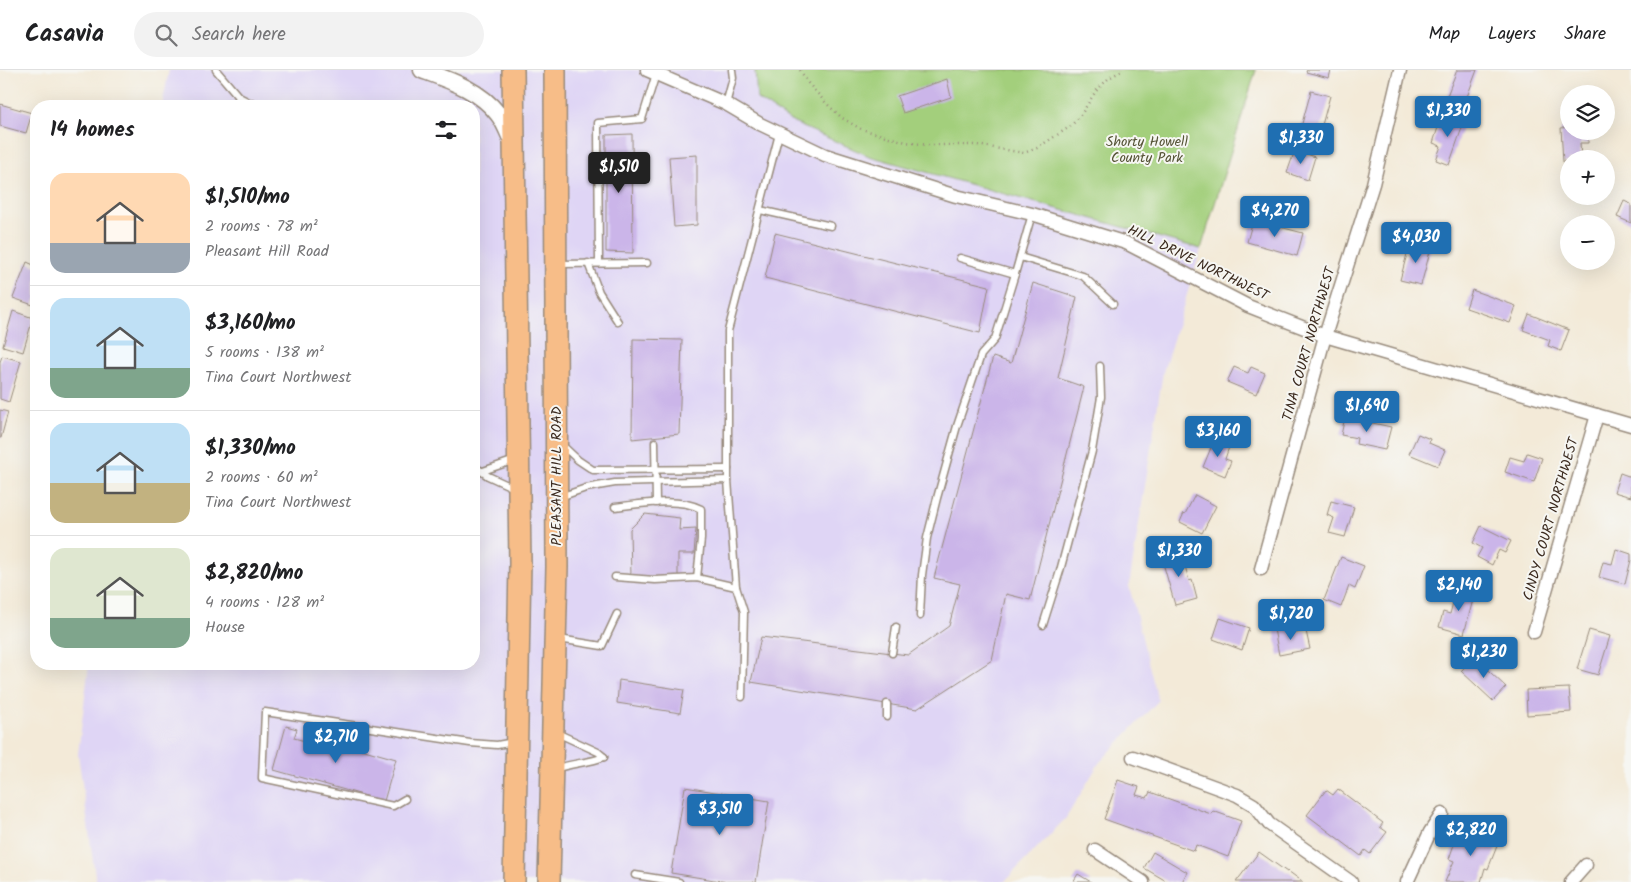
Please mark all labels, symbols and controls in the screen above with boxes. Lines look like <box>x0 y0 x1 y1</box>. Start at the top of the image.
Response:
search box <box>134 12 484 57</box>
text: Casavia <box>25 15 104 54</box>
text: Search here <box>192 20 286 50</box>
text: Map <box>1429 20 1460 49</box>
text: Layers <box>1488 20 1536 49</box>
text: Share <box>1564 20 1606 49</box>
icon: search <box>152 21 180 49</box>
map controls <box>1560 85 1615 270</box>
button: layers <box>1560 85 1615 140</box>
pin: $1,330 <box>1407 96 1489 138</box>
text: $1,330 <box>1426 99 1470 124</box>
text: 14 homes <box>50 114 135 147</box>
icon: filters <box>432 116 460 144</box>
pin: $1,330 <box>1260 122 1342 165</box>
text: $1,330 <box>1279 126 1323 151</box>
park label: Shorty Howell County Park <box>1106 131 1188 169</box>
button: + <box>1560 150 1615 205</box>
pin: $1,510 <box>578 152 660 194</box>
text: $1,510 <box>599 155 639 180</box>
text: $1,510/mo <box>205 181 290 214</box>
icon: home <box>90 193 150 253</box>
pin: $4,270 <box>1234 196 1316 238</box>
text: $4,270 <box>1251 199 1299 224</box>
text: 2 rooms · 78 m² <box>205 214 318 239</box>
button: − <box>1560 215 1615 270</box>
street label: HILL DRIVE NORTHWEST <box>1124 219 1274 307</box>
pin: $4,030 <box>1375 222 1457 264</box>
text: $4,030 <box>1392 225 1440 250</box>
text: Pleasant Hill Road <box>205 239 329 264</box>
street label: TINA COURT NORTHWEST <box>1276 263 1342 424</box>
text: $3,160/mo <box>205 307 296 340</box>
icon: home <box>90 318 150 378</box>
text: 5 rooms · 138 m² <box>205 340 324 365</box>
text: Tina Court Northwest <box>205 365 351 390</box>
pin: $1,690 <box>1326 390 1408 433</box>
text: $1,690 <box>1345 394 1389 419</box>
street label: PLEASANT HILL ROAD <box>546 406 568 546</box>
pin: $3,160 <box>1177 416 1259 458</box>
text: $3,160 <box>1196 419 1240 444</box>
text: $1,330/mo <box>205 432 296 465</box>
street label: CINDY COURT NORTHWEST <box>1517 433 1585 603</box>
icon: home <box>90 443 150 503</box>
text: 2 rooms · 60 m² <box>205 465 318 490</box>
text: Tina Court Northwest <box>205 490 351 515</box>
pin: $1,330 <box>1138 536 1220 578</box>
text: $1,330 <box>1157 539 1201 564</box>
text: $2,820/mo <box>205 557 303 590</box>
icon: home <box>90 568 150 628</box>
pin: $2,140 <box>1418 570 1500 612</box>
text: $2,140 <box>1437 573 1481 598</box>
text: 4 rooms · 128 m² <box>205 590 324 615</box>
pin: $1,720 <box>1250 598 1332 641</box>
text: $1,720 <box>1269 602 1313 627</box>
text: House <box>205 615 245 640</box>
pin: $1,230 <box>1443 636 1525 679</box>
text: $1,230 <box>1462 640 1506 665</box>
pin: $2,710 <box>295 722 377 764</box>
text: $2,710 <box>314 725 358 750</box>
pin: $3,510 <box>679 794 761 836</box>
text: $3,510 <box>698 797 742 822</box>
pin: $2,820 <box>1430 814 1512 857</box>
text: $2,820 <box>1446 818 1496 843</box>

